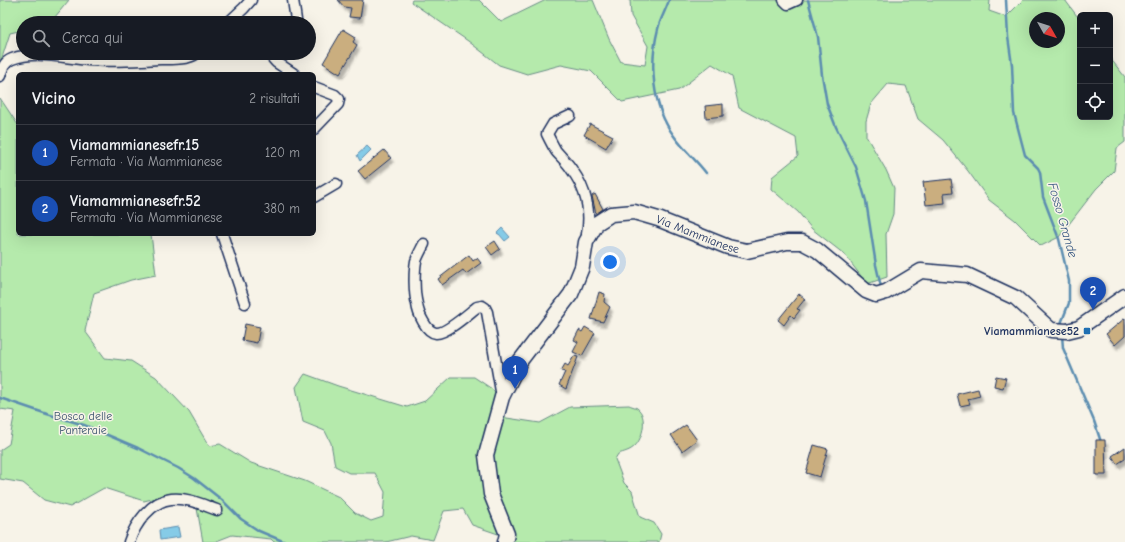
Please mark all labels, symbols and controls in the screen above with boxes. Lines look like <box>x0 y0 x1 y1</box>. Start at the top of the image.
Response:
north arrow <box>1029 12 1065 48</box>
map controls <box>1077 12 1113 120</box>
button: + <box>1077 12 1113 48</box>
search box <box>16 16 316 60</box>
icon: search <box>30 27 52 49</box>
text: Cerca qui <box>62 29 123 47</box>
button: − <box>1077 48 1113 84</box>
button: locate <box>1077 84 1113 120</box>
text: Vicino <box>32 89 75 108</box>
text: 2 risultati <box>249 91 300 106</box>
text: Viamammianesefr.15 <box>70 136 199 154</box>
text: 1 <box>42 145 48 160</box>
text: 120 m <box>265 145 300 160</box>
text: Fermata · Via Mammianese <box>70 154 222 169</box>
water label: Fosso Grande <box>1045 181 1081 260</box>
text: Viamammianesefr.52 <box>70 192 201 210</box>
text: 2 <box>42 201 48 216</box>
text: 380 m <box>264 201 300 216</box>
text: Fermata · Via Mammianese <box>70 210 222 225</box>
street label: Via Mammianese <box>654 212 740 256</box>
your location <box>600 252 620 272</box>
pin: 2 <box>1080 277 1106 310</box>
place label: Viamammianese52 <box>984 324 1079 338</box>
marker: Viamammianese52 <box>1082 326 1092 336</box>
pin: 1 <box>502 356 528 389</box>
park label: Bosco delle Panteraie <box>54 409 112 437</box>

